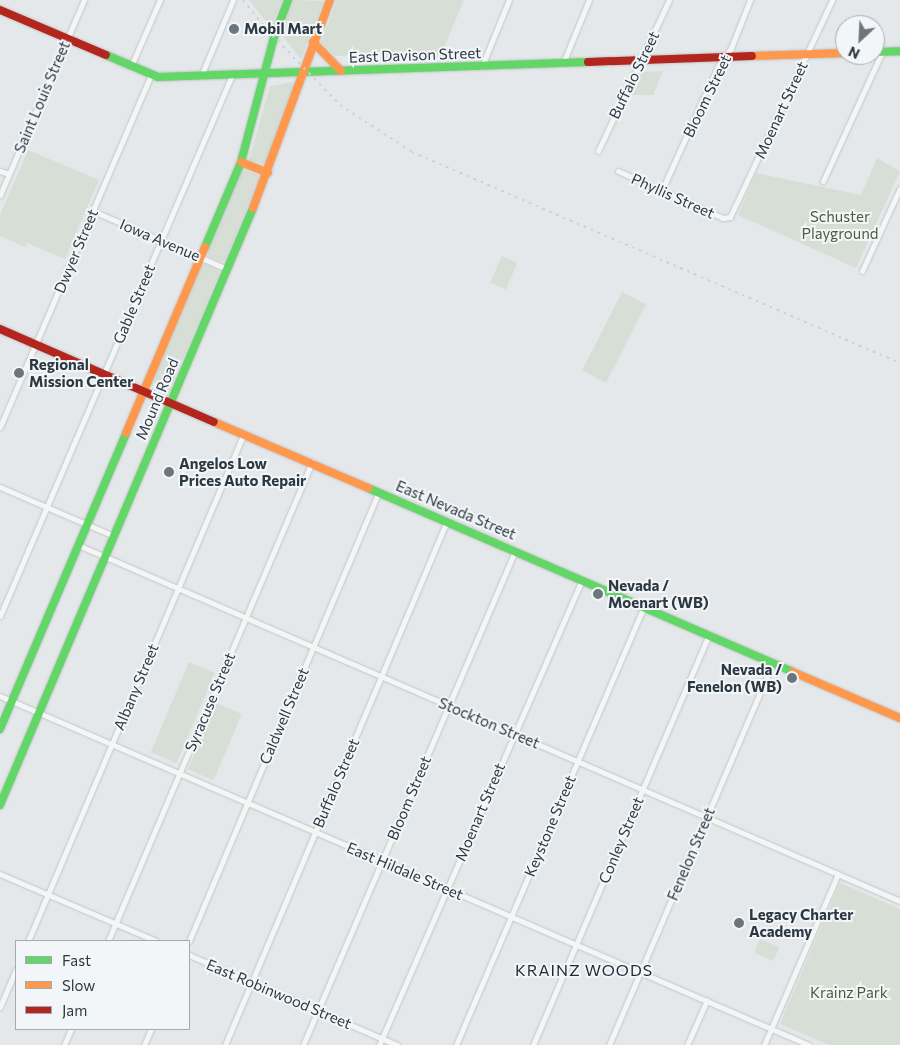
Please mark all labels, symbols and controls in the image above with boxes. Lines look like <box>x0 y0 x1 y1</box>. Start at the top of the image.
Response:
north arrow <box>835 15 885 65</box>
place label: Mobil Mart <box>244 20 322 38</box>
marker: Mobil Mart <box>228 23 240 35</box>
street label: Buffalo Street <box>605 28 663 122</box>
street label: Saint Louis Street <box>10 38 74 156</box>
text: N <box>846 43 862 63</box>
street label: East Davison Street <box>348 44 482 66</box>
street label: Bloom Street <box>679 52 735 140</box>
street label: Moenart Street <box>751 59 811 161</box>
street label: Phyllis Street <box>629 170 717 222</box>
street label: Dwyer Street <box>50 206 102 296</box>
park label: Schuster Playground <box>802 207 878 242</box>
street label: Iowa Avenue <box>117 215 203 265</box>
street label: Gable Street <box>109 261 159 347</box>
place label: Regional Mission Center <box>29 355 133 390</box>
street label: Mound Road <box>132 356 182 442</box>
marker: Regional Mission Center <box>13 367 25 379</box>
place label: Angelos Low Prices Auto Repair <box>179 454 306 489</box>
marker: Angelos Low Prices Auto Repair <box>163 466 175 478</box>
street label: East Nevada Street <box>393 477 519 543</box>
place label: Nevada / Moenart (WB) <box>608 576 709 611</box>
marker: Nevada / Moenart (WB) <box>592 588 604 600</box>
street label: Albany Street <box>110 641 162 733</box>
street label: Syracuse Street <box>181 650 239 754</box>
place label: Nevada / Fenelon (WB) <box>687 660 782 695</box>
street label: Caldwell Street <box>256 665 312 767</box>
marker: Nevada / Fenelon (WB) <box>786 672 798 684</box>
street label: Stockton Street <box>436 694 542 752</box>
street label: Buffalo Street <box>309 736 363 830</box>
street label: Bloom Street <box>383 753 435 843</box>
street label: Moenart Street <box>451 760 509 864</box>
street label: Keystone Street <box>521 773 579 879</box>
street label: Conley Street <box>595 794 647 886</box>
street label: Fenelon Street <box>663 805 719 903</box>
street label: East Hildale Street <box>344 838 466 904</box>
place label: Legacy Charter Academy <box>749 905 853 940</box>
marker: Legacy Charter Academy <box>733 917 745 929</box>
legend <box>15 940 190 1030</box>
text: Fast <box>62 951 91 969</box>
street label: East Robinwood Street <box>204 955 354 1033</box>
district label: KRAINZ WOODS <box>513 960 655 980</box>
text: Slow <box>62 976 95 994</box>
park label: Krainz Park <box>810 984 888 1002</box>
text: Jam <box>62 1001 87 1019</box>

